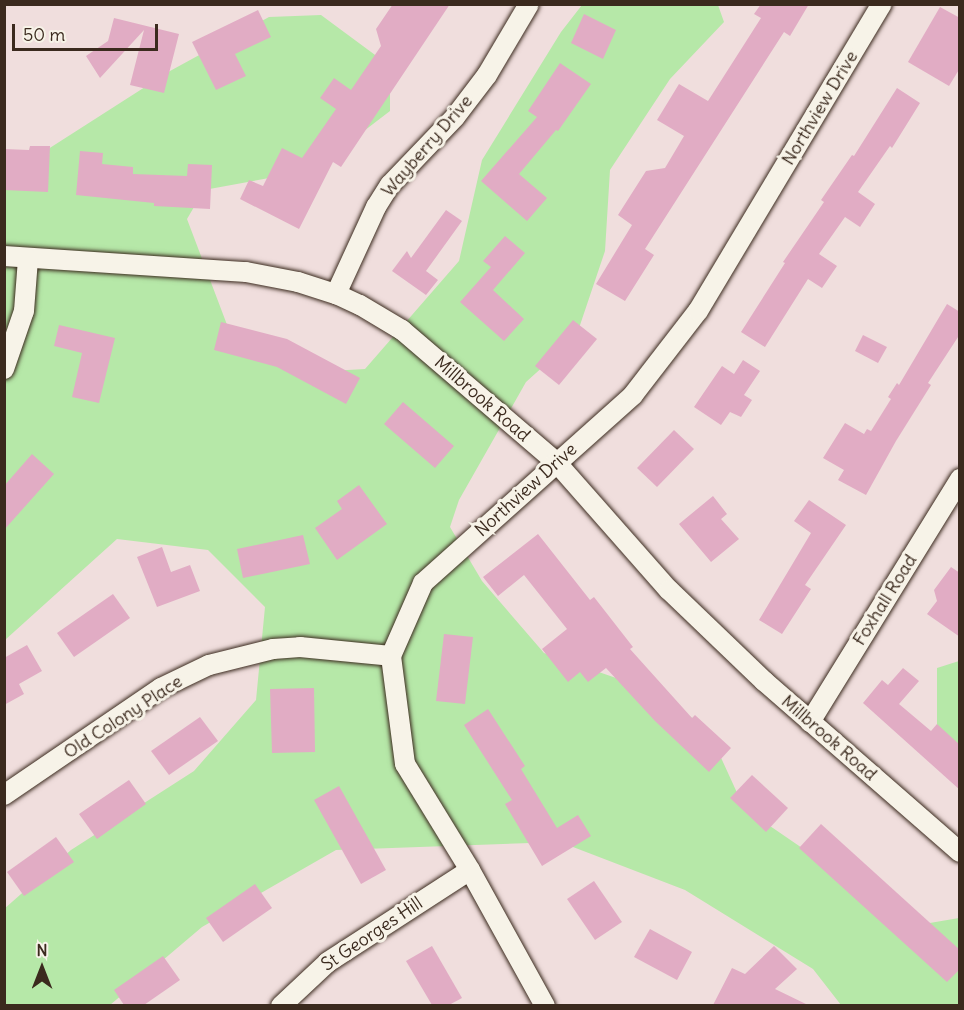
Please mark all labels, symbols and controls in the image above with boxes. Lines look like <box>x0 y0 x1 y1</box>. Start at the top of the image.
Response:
scale bar <box>15 12 160 50</box>
text: 50 m <box>23 23 65 46</box>
street label: Northview Drive <box>777 47 863 169</box>
street label: Wayberry Drive <box>377 91 477 201</box>
street label: Millbrook Road <box>430 352 534 446</box>
street label: Northview Drive <box>471 439 581 541</box>
street label: Foxhall Road <box>848 550 922 650</box>
street label: Old Colony Place <box>60 671 186 763</box>
street label: Millbrook Road <box>777 691 881 785</box>
street label: St Georges Hill <box>317 892 427 976</box>
north arrow <box>12 938 72 998</box>
text: N <box>36 940 48 960</box>

